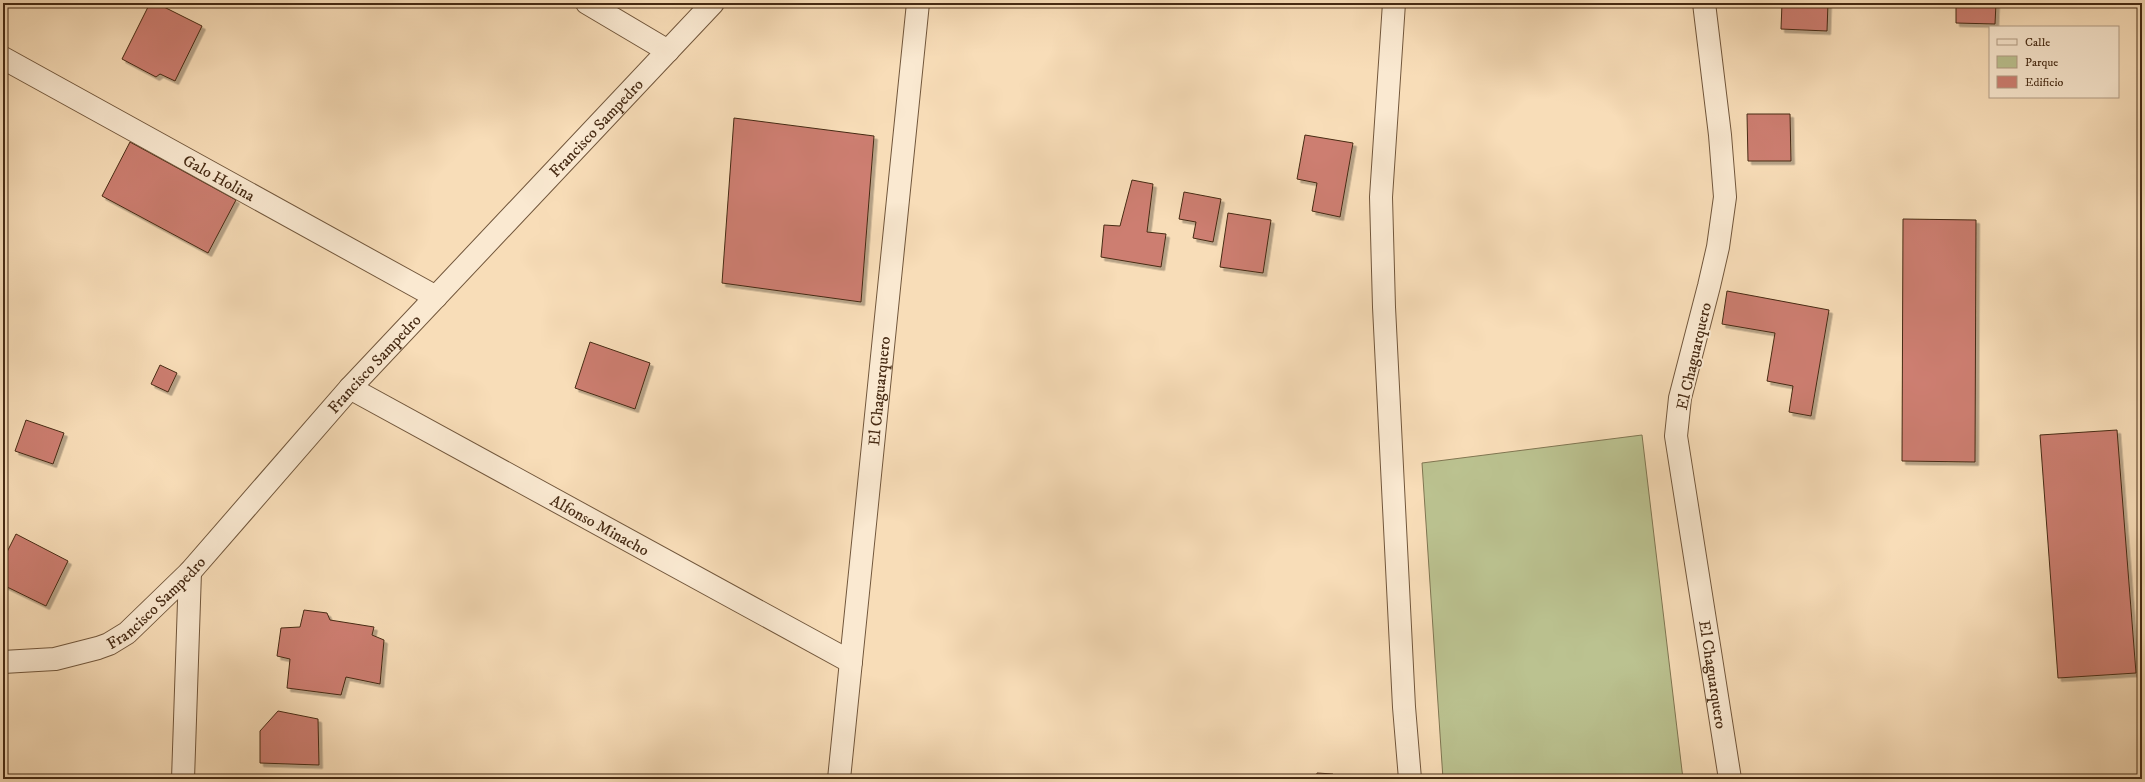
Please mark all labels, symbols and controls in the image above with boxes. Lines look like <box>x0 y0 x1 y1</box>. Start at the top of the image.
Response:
legend <box>1989 26 2119 98</box>
text: Calle <box>2025 35 2050 50</box>
text: Parque <box>2025 55 2058 70</box>
street label: Francisco Sampedro <box>545 74 648 182</box>
text: Edificio <box>2025 75 2064 90</box>
street label: Galo Holina <box>179 150 258 206</box>
street label: El Chaguarquero <box>1672 300 1716 412</box>
street label: Francisco Sampedro <box>324 310 426 418</box>
street label: El Chaguarquero <box>864 335 895 447</box>
street label: Alfonso Minacho <box>547 491 653 561</box>
street label: Francisco Sampedro <box>103 552 210 654</box>
street label: El Chaguarquero <box>1694 619 1731 731</box>

